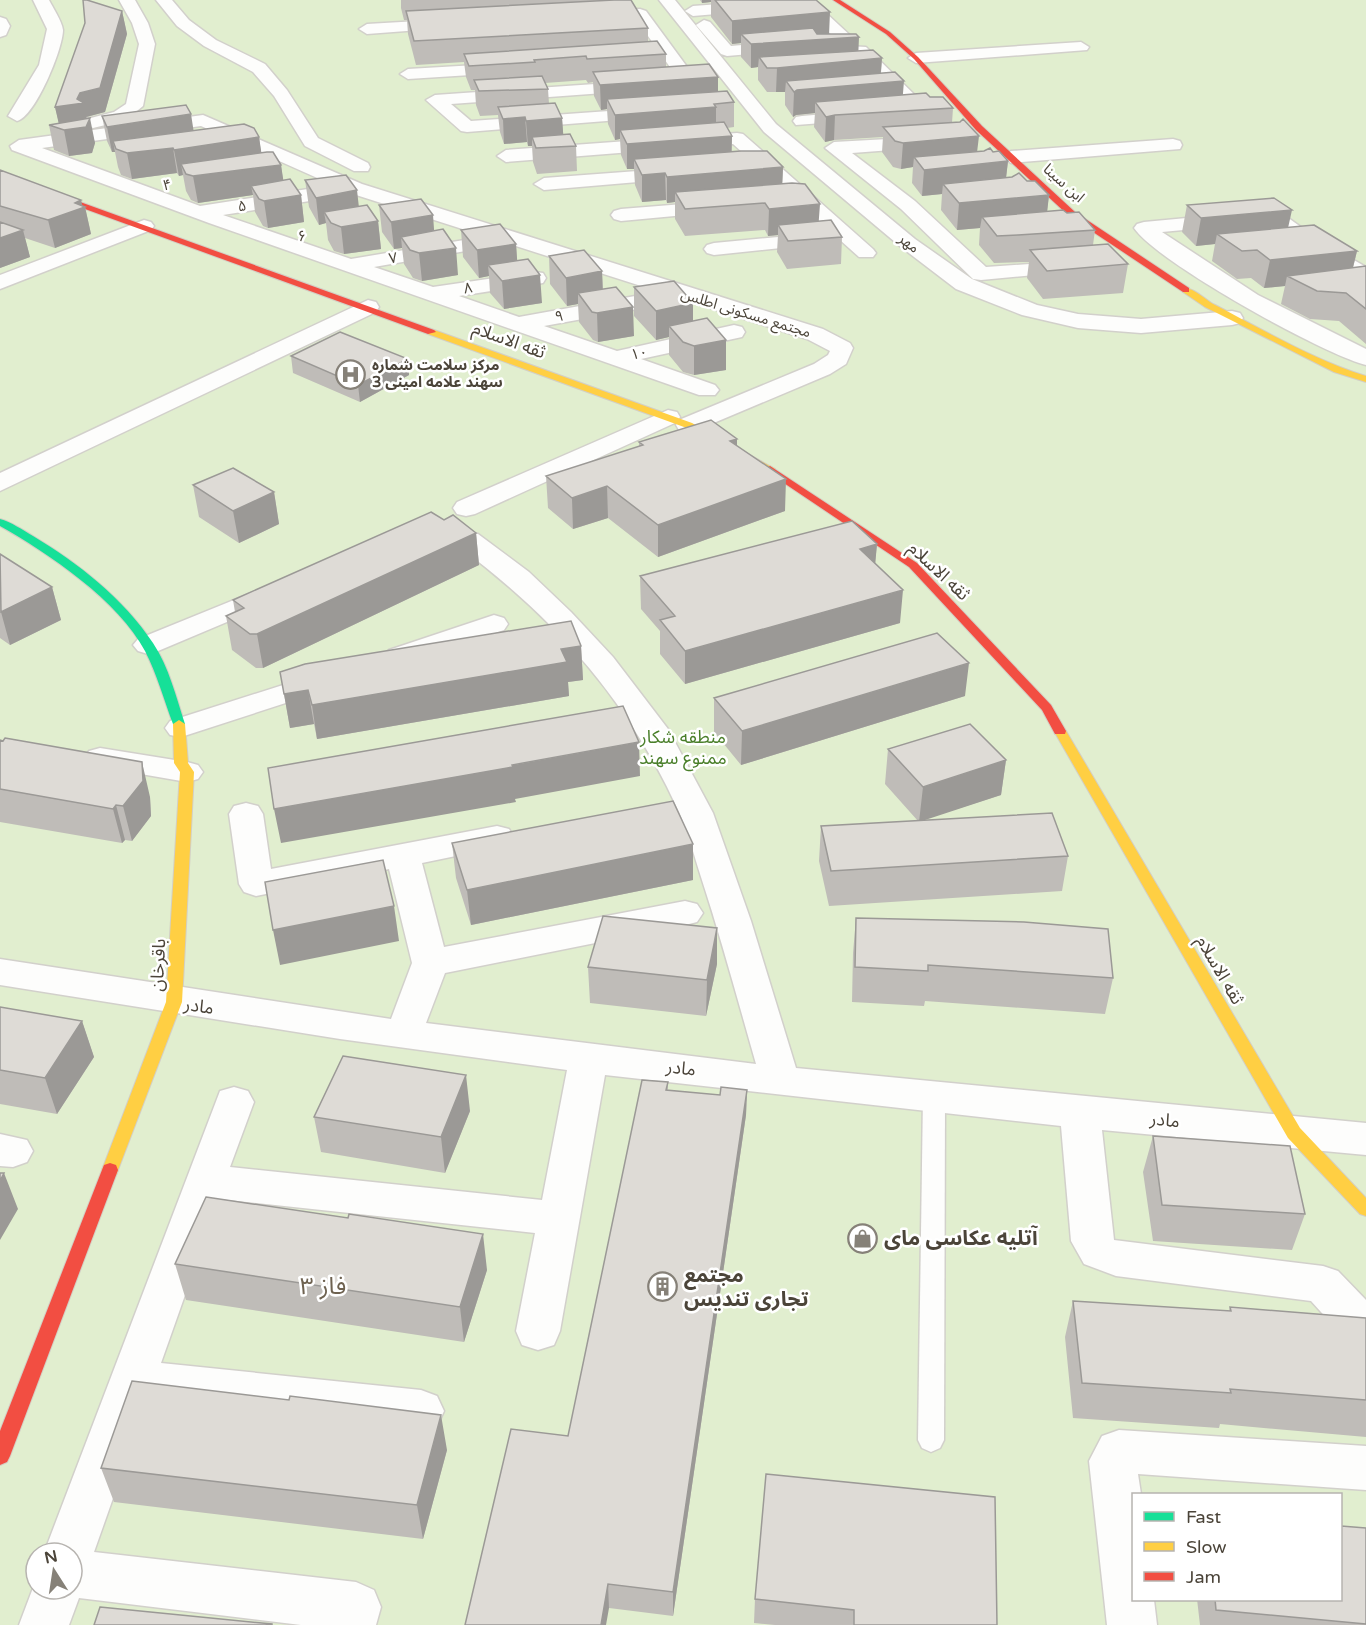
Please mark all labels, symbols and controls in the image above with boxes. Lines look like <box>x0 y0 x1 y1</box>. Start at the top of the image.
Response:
street label: ابن سینا <box>1040 160 1088 206</box>
street label: ۴ <box>161 175 173 195</box>
street label: ۵ <box>236 196 248 216</box>
street label: ۶ <box>296 226 308 246</box>
street label: مهر <box>894 229 923 257</box>
street label: ۷ <box>387 248 399 268</box>
street label: ۸ <box>462 278 474 298</box>
street label: مجتمع مسکونی اطلس <box>678 285 813 344</box>
street label: ۹ <box>553 306 565 326</box>
street label: ثقه الاسلام <box>468 317 549 366</box>
street label: ۱۰ <box>629 342 649 364</box>
place label: مرکز سلامت شماره 3 سهند علامه امینی <box>372 356 503 391</box>
hospital icon: مرکز سلامت شماره 3 سهند علامه امینی <box>335 358 367 390</box>
street label: ثقه الاسلام <box>902 537 974 607</box>
park label: منطقه شکار ممنوع سهند <box>639 726 727 772</box>
street label: ثقه الاسلام <box>1189 932 1249 1010</box>
street label: باقرخان <box>146 938 170 992</box>
street label: مادر <box>182 993 215 1019</box>
street label: مادر <box>664 1055 697 1081</box>
street label: مادر <box>1148 1107 1181 1133</box>
shop icon: آتلیه عکاسی مای <box>847 1222 879 1254</box>
place label: آتلیه عکاسی مای <box>884 1225 1039 1251</box>
place label: مجتمع تجاری تندیس <box>684 1263 809 1312</box>
building icon: مجتمع تجاری تندیس <box>647 1271 679 1303</box>
district label: فاز ۳ <box>300 1272 346 1301</box>
legend <box>1132 1493 1342 1601</box>
text: Fast <box>1186 1506 1221 1528</box>
text: Slow <box>1186 1536 1227 1558</box>
north arrow <box>24 1541 84 1601</box>
text: N <box>43 1546 59 1568</box>
text: Jam <box>1186 1566 1221 1588</box>

